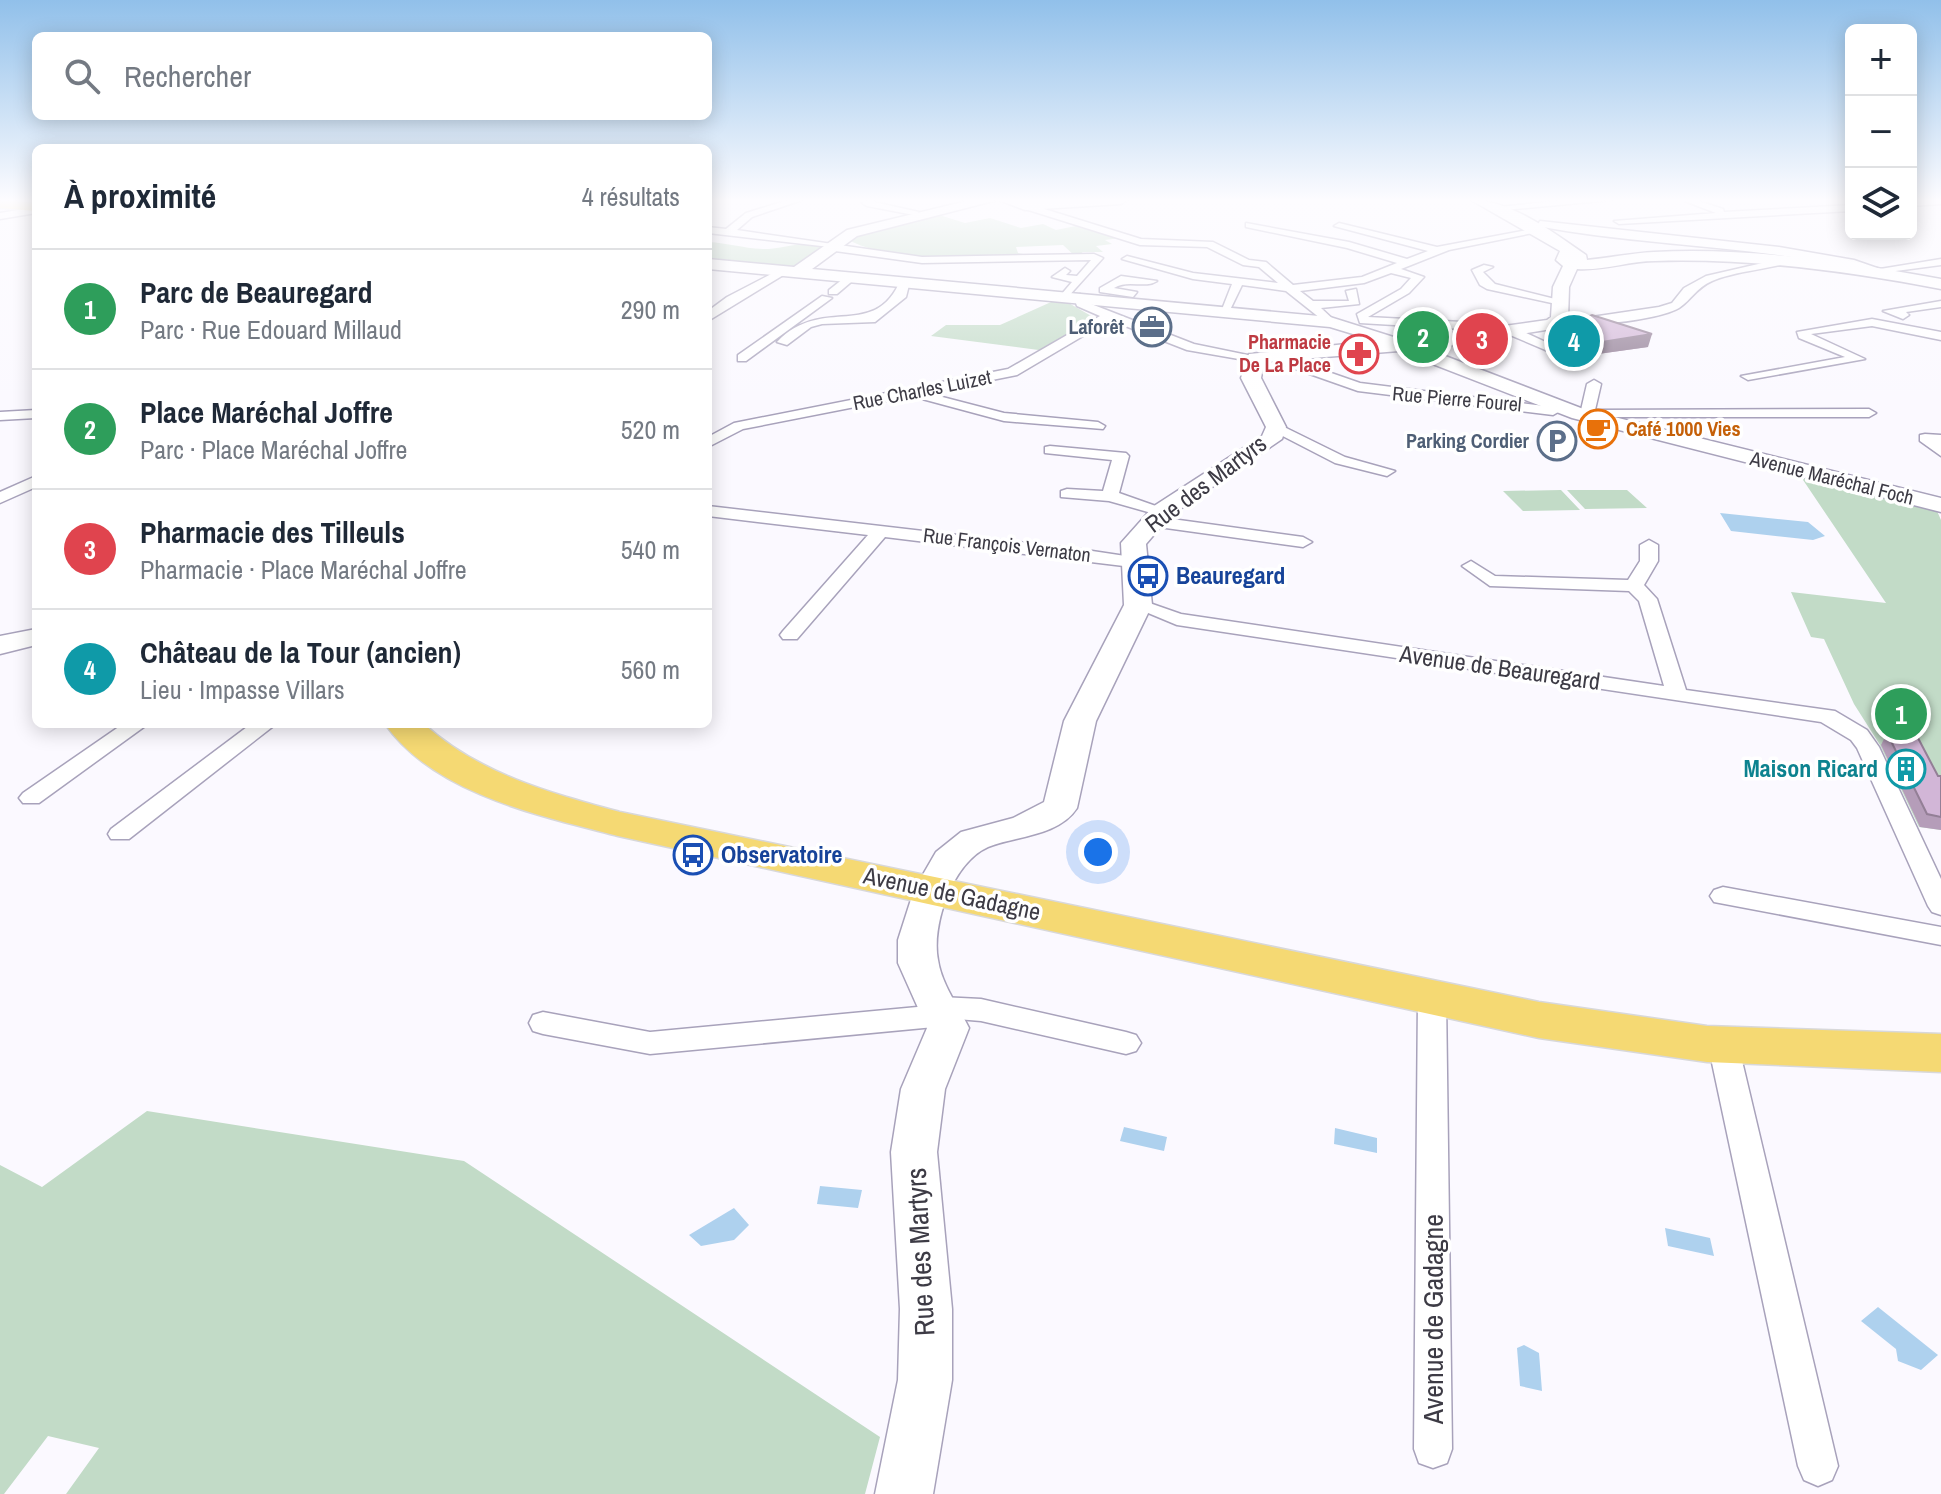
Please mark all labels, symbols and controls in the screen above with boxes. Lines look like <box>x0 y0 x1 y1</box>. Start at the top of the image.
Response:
map controls <box>1845 24 1917 240</box>
button: + <box>1845 24 1917 96</box>
search box <box>32 32 712 120</box>
icon: search <box>60 54 104 98</box>
text: Rechercher <box>124 56 251 96</box>
button: − <box>1845 96 1917 168</box>
button: layers <box>1845 168 1917 240</box>
text: À proximité <box>64 173 216 219</box>
text: 4 résultats <box>582 179 680 214</box>
text: Parc de Beauregard <box>140 272 372 312</box>
text: 1 <box>84 292 96 327</box>
text: 290 m <box>621 292 680 327</box>
office icon: Laforêt <box>1131 306 1173 348</box>
pin: 2 <box>1397 307 1449 367</box>
pin: 3 <box>1456 309 1508 369</box>
pin: 4 <box>1548 311 1600 371</box>
text: Parc · Rue Edouard Millaud <box>140 312 402 347</box>
place label: Laforêt <box>1068 313 1125 340</box>
place label: Pharmacie De La Place <box>1239 328 1331 378</box>
pharmacy icon: Pharmacie De La Place <box>1338 333 1380 375</box>
street label: Rue Charles Luizet <box>850 363 994 416</box>
street label: Rue Pierre Fourel <box>1391 379 1523 418</box>
text: Place Maréchal Joffre <box>140 392 393 432</box>
cafe icon: Café 1000 Vies <box>1577 408 1619 450</box>
text: 2 <box>84 412 96 447</box>
text: 520 m <box>621 412 680 447</box>
place label: Café 1000 Vies <box>1626 415 1741 442</box>
parking icon: Parking Cordier <box>1536 420 1578 462</box>
street label: Rue des Martyrs <box>1138 427 1273 539</box>
place label: Parking Cordier <box>1406 427 1530 454</box>
text: Parc · Place Maréchal Joffre <box>140 432 407 467</box>
street label: Avenue Maréchal Foch <box>1747 444 1917 511</box>
text: Pharmacie des Tilleuls <box>140 512 405 552</box>
street label: Rue François Vernaton <box>922 521 1092 568</box>
text: 3 <box>84 532 96 567</box>
text: 540 m <box>621 532 680 567</box>
text: Pharmacie · Place Maréchal Joffre <box>140 552 467 587</box>
bus stop icon: Beauregard <box>1127 555 1169 597</box>
place label: Beauregard <box>1176 559 1285 591</box>
text: Château de la Tour (ancien) <box>140 632 461 672</box>
street label: Avenue de Beauregard <box>1397 637 1602 697</box>
text: 4 <box>84 652 96 687</box>
text: 560 m <box>621 652 680 687</box>
text: Lieu · Impasse Villars <box>140 672 345 707</box>
pin: 1 <box>1875 684 1927 744</box>
building icon: Maison Ricard <box>1885 748 1927 790</box>
place label: Maison Ricard <box>1743 752 1878 784</box>
your location <box>1078 832 1118 872</box>
bus stop icon: Observatoire <box>672 834 714 876</box>
place label: Observatoire <box>721 838 842 870</box>
street label: Avenue de Gadagne <box>860 858 1044 927</box>
street label: Rue des Martyrs <box>897 1167 943 1337</box>
street label: Avenue de Gadagne <box>1414 1214 1452 1425</box>

